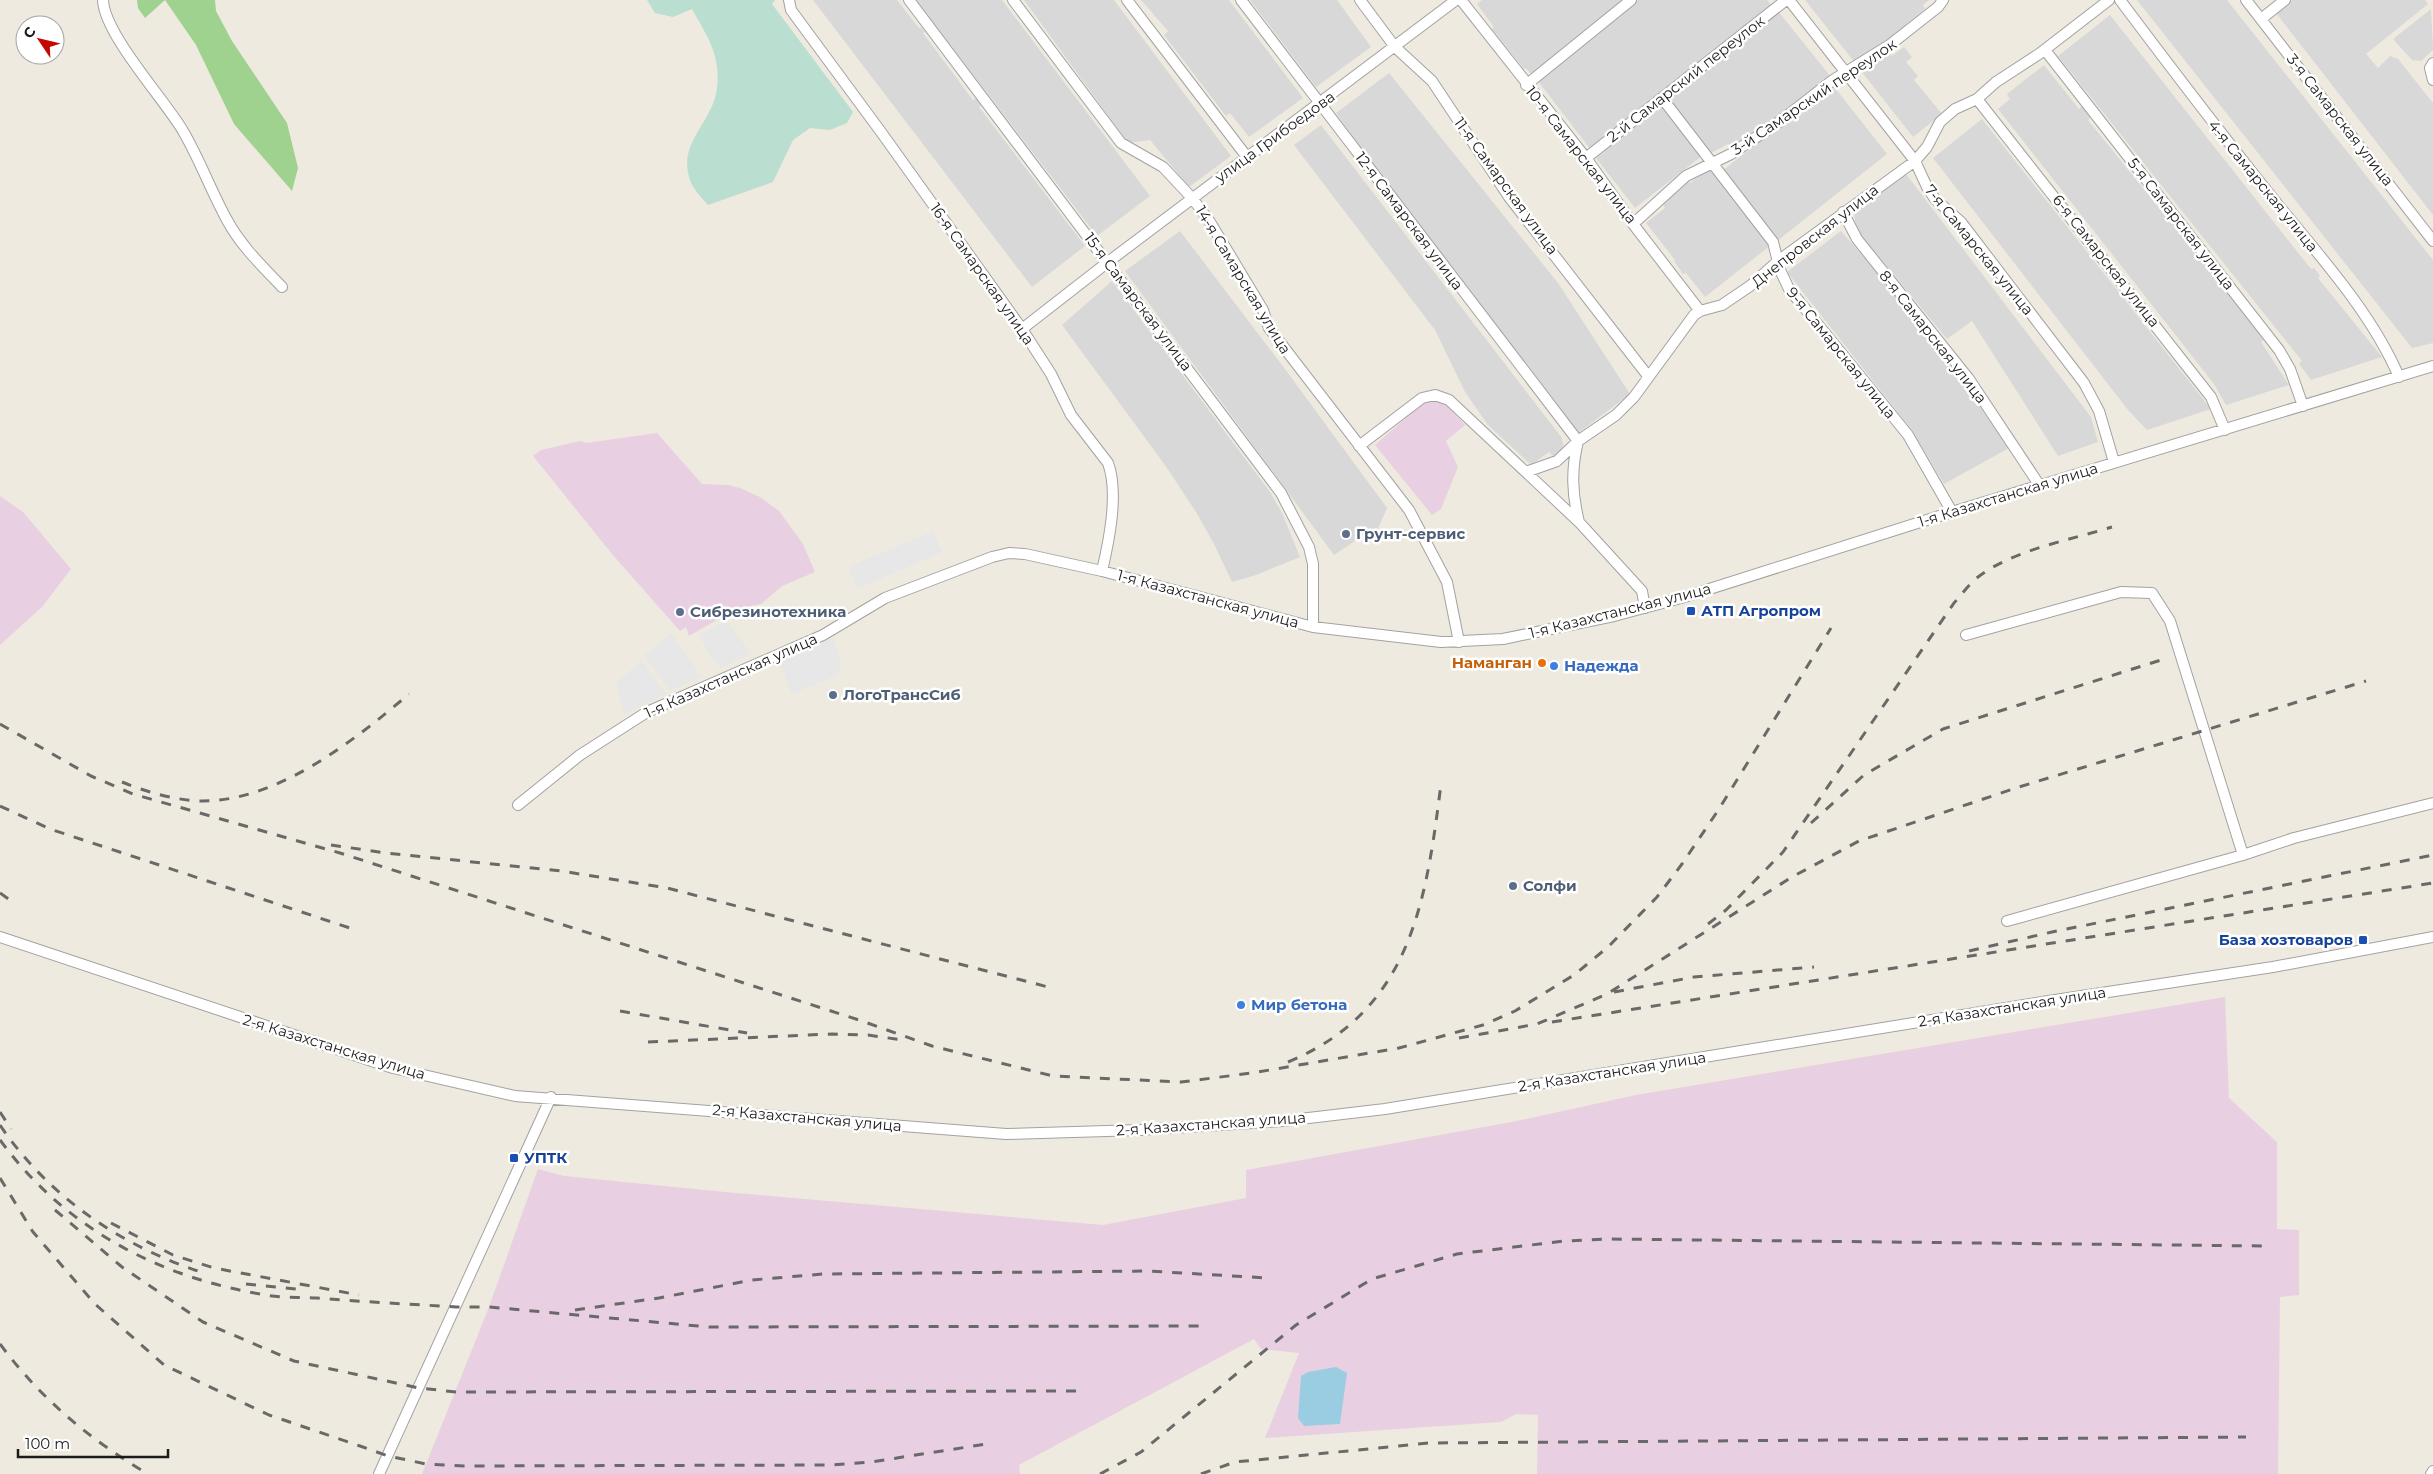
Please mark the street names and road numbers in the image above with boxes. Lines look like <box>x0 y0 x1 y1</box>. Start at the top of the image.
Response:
street label: 2-й Самарский переулок <box>1603 11 1769 146</box>
street label: 3-й Самарский переулок <box>1728 34 1900 159</box>
street label: 3-я Самарская улица <box>2283 50 2398 190</box>
street label: 10-я Самарская улица <box>1522 82 1641 227</box>
street label: улица Грибоедова <box>1210 87 1338 187</box>
street label: 11-я Самарская улица <box>1450 113 1563 258</box>
street label: 4-я Самарская улица <box>2204 116 2322 256</box>
street label: 12-я Самарская улица <box>1351 148 1468 294</box>
street label: 5-я Самарская улица <box>2124 154 2239 294</box>
street label: Днепровская улица <box>1747 180 1882 291</box>
street label: 7-я Самарская улица <box>1921 181 2038 319</box>
street label: 6-я Самарская улица <box>2049 190 2164 331</box>
street label: 16-я Самарская улица <box>926 199 1039 348</box>
street label: 14-я Самарская улица <box>1192 202 1295 357</box>
street label: 15-я Самарская улица <box>1080 229 1197 375</box>
street label: 8-я Самарская улица <box>1875 266 1991 407</box>
street label: 9-я Самарская улица <box>1783 283 1900 422</box>
street label: 1-я Казахстанская улица <box>1916 458 2100 531</box>
street label: 1-я Казахстанская улица <box>1115 565 1301 632</box>
street label: 1-я Казахстанская улица <box>1527 579 1713 642</box>
street label: 1-я Казахстанская улица <box>641 629 820 722</box>
street label: 2-я Казахстанская улица <box>1917 982 2107 1031</box>
street label: 2-я Казахстанская улица <box>240 1010 428 1083</box>
street label: 2-я Казахстанская улица <box>1517 1047 1707 1096</box>
street label: 2-я Казахстанская улица <box>712 1100 903 1135</box>
street label: 2-я Казахстанская улица <box>1115 1107 1306 1140</box>

